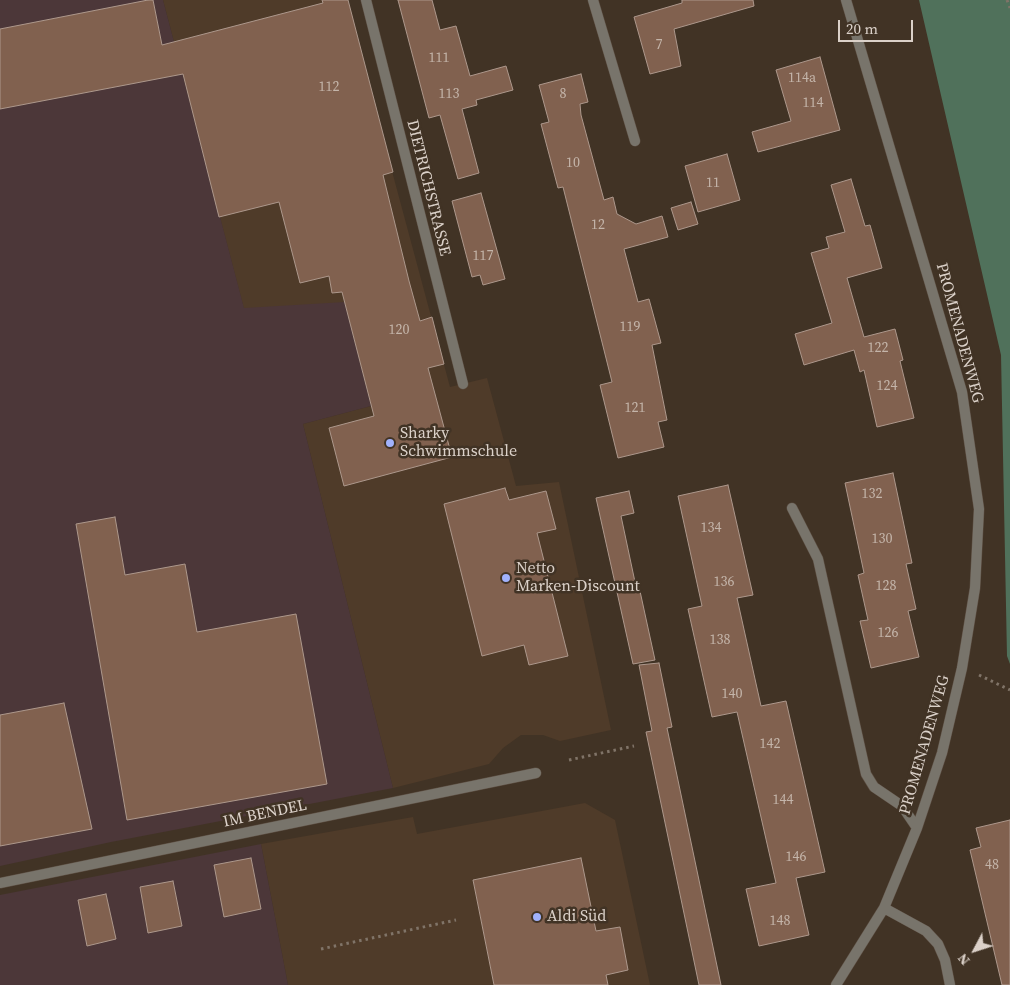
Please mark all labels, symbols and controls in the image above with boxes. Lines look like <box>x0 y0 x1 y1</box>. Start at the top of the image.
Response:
scale bar <box>840 10 915 42</box>
text: 20 m <box>846 18 878 39</box>
house number: 7 <box>656 37 662 53</box>
house number: 111 <box>429 50 449 66</box>
house number: 114a <box>788 70 816 86</box>
house number: 112 <box>319 79 339 95</box>
house number: 113 <box>439 86 459 102</box>
house number: 8 <box>560 86 566 102</box>
house number: 114 <box>803 95 823 111</box>
street label: DIETRICHSTRASSE <box>402 118 454 258</box>
house number: 10 <box>566 155 580 171</box>
house number: 11 <box>706 175 720 191</box>
house number: 12 <box>591 217 605 233</box>
house number: 117 <box>473 248 493 264</box>
street label: PROMENADENWEG <box>931 261 987 405</box>
house number: 119 <box>620 319 640 335</box>
house number: 120 <box>389 322 409 338</box>
house number: 122 <box>868 340 888 356</box>
house number: 124 <box>877 378 897 394</box>
house number: 121 <box>625 400 645 416</box>
place label: Sharky Schwimmschule <box>400 424 517 462</box>
marker: Sharky Schwimmschule <box>384 437 396 449</box>
house number: 132 <box>862 486 882 502</box>
house number: 134 <box>701 520 721 536</box>
house number: 130 <box>872 531 892 547</box>
place label: Netto Marken-Discount <box>516 559 640 597</box>
marker: Netto Marken-Discount <box>500 572 512 584</box>
house number: 136 <box>714 574 734 590</box>
house number: 128 <box>876 578 896 594</box>
house number: 126 <box>878 625 898 641</box>
house number: 138 <box>710 632 730 648</box>
street label: PROMENADENWEG <box>896 673 954 817</box>
house number: 140 <box>722 686 742 702</box>
house number: 142 <box>760 736 780 752</box>
house number: 144 <box>773 792 793 808</box>
street label: IM BENDEL <box>221 796 309 832</box>
house number: 146 <box>786 849 806 865</box>
house number: 48 <box>985 857 999 873</box>
place label: Aldi Süd <box>547 907 606 927</box>
marker: Aldi Süd <box>531 911 543 923</box>
house number: 148 <box>770 913 790 929</box>
north arrow <box>950 925 1000 975</box>
text: N <box>953 949 974 970</box>

